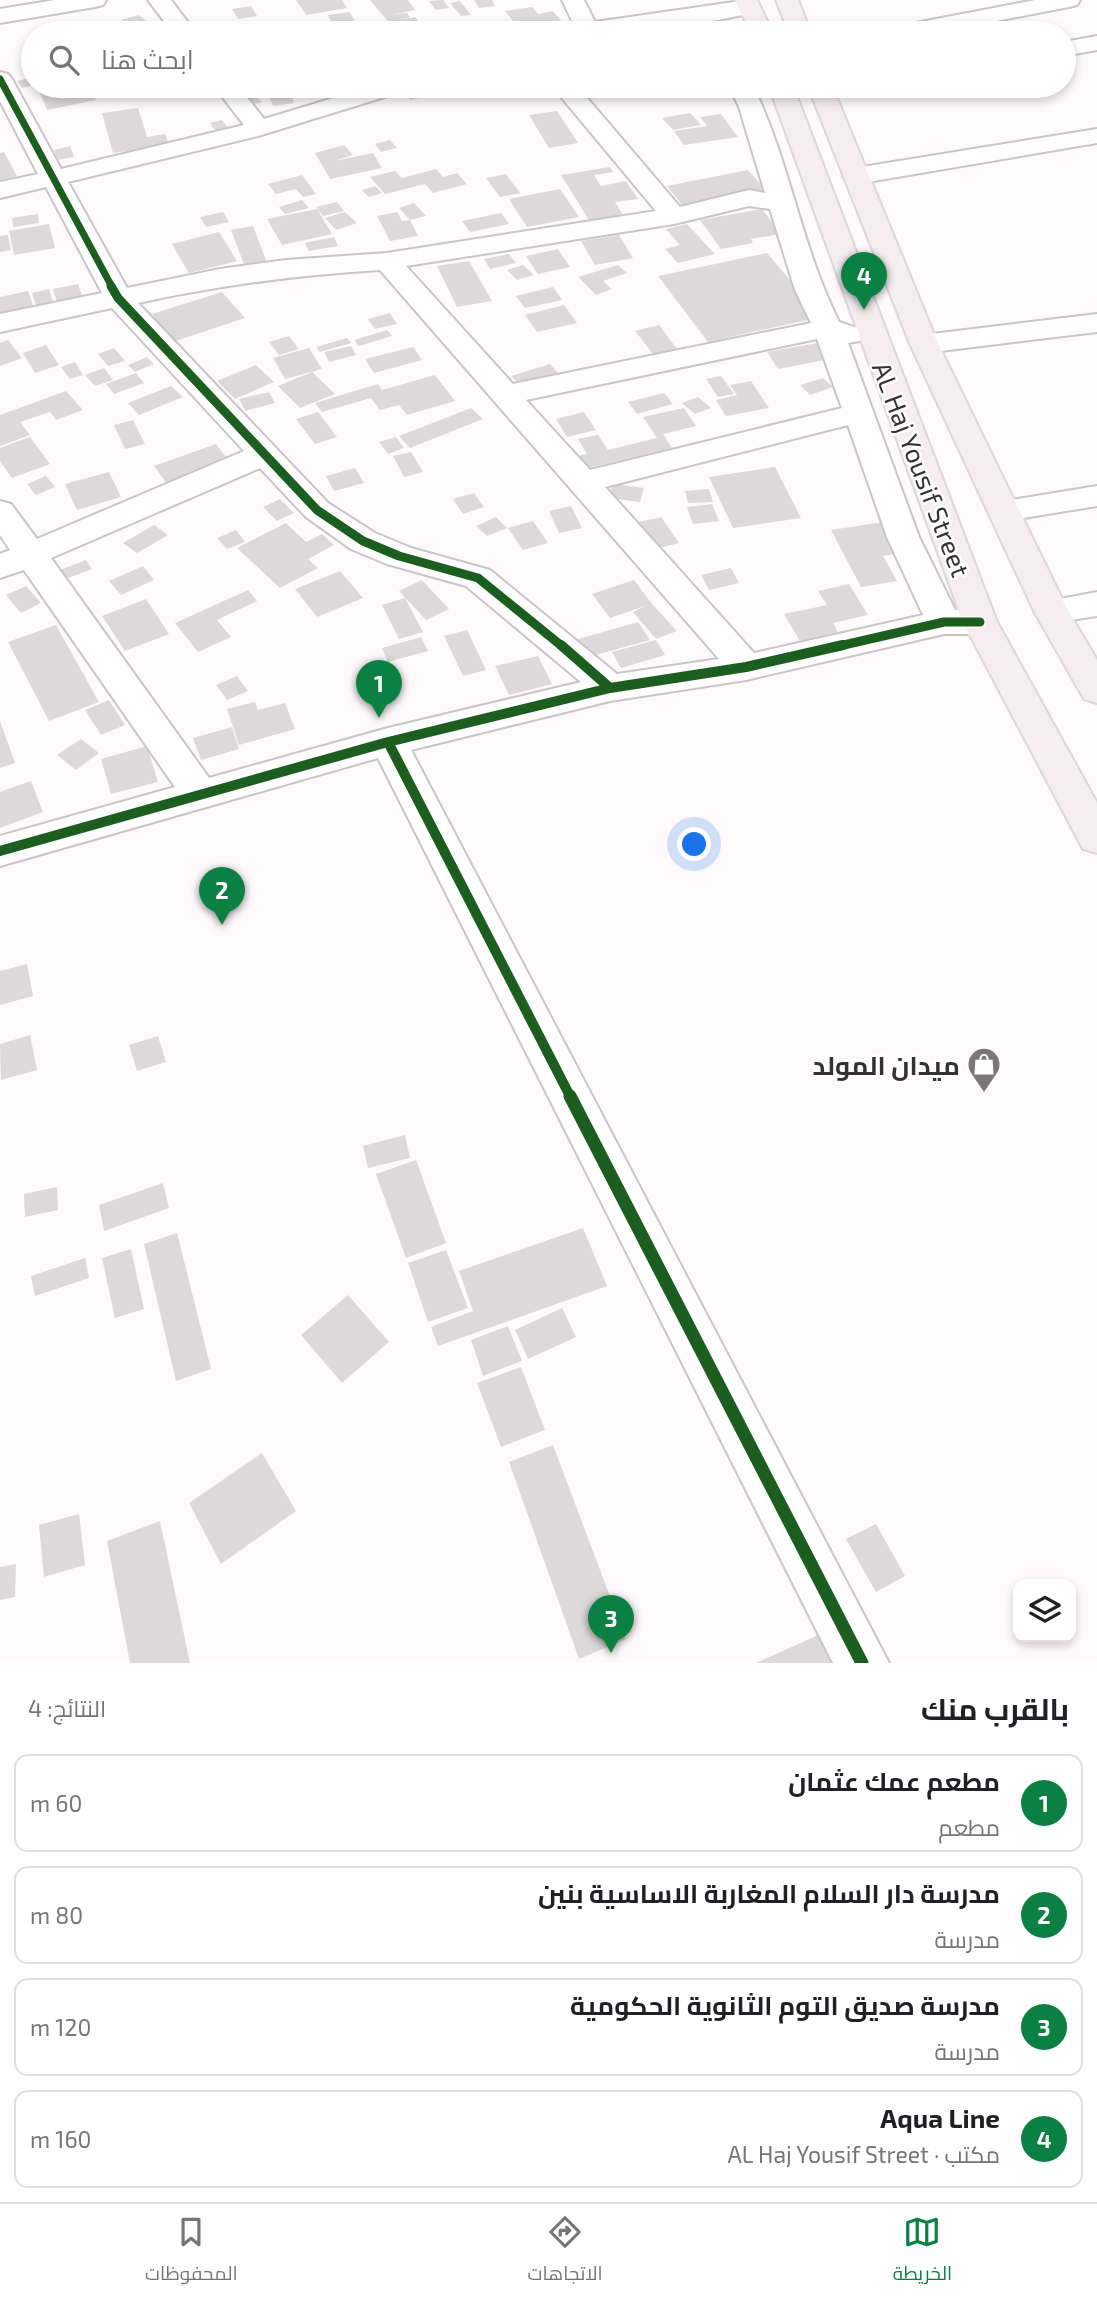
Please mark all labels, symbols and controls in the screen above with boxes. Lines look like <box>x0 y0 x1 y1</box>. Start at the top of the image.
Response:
search box <box>21 21 1076 98</box>
icon: search <box>45 41 83 79</box>
text: ابحث هنا <box>101 43 194 74</box>
pin: 4 <box>841 252 887 310</box>
street label: AL Haj Yousif Street <box>867 357 977 581</box>
pin: 1 <box>356 660 402 718</box>
your location <box>677 827 711 861</box>
pin: 2 <box>199 867 245 925</box>
shop icon: ميدان المولد <box>965 1045 1003 1094</box>
place label: ميدان المولد <box>813 1049 960 1081</box>
map controls <box>1013 1579 1076 1642</box>
button: layers <box>1013 1579 1076 1642</box>
pin: 3 <box>588 1595 634 1653</box>
text: بالقرب منك <box>921 1690 1069 1726</box>
text: النتائج: 4 <box>28 1694 106 1722</box>
text: مطعم عمك عثمان <box>788 1765 1000 1796</box>
text: 60 m <box>30 1789 82 1817</box>
text: 1 <box>1039 1789 1049 1817</box>
text: مطعم <box>938 1813 1000 1841</box>
text: مدرسة دار السلام المغاربة الاساسية بنين <box>538 1877 1000 1908</box>
text: 80 m <box>30 1901 83 1929</box>
text: 2 <box>1037 1901 1051 1929</box>
text: مدرسة <box>935 1925 1000 1953</box>
text: مدرسة صديق التوم الثانوية الحكومية <box>570 1989 1000 2020</box>
text: 120 m <box>30 2013 91 2041</box>
text: 3 <box>1037 2013 1051 2041</box>
text: مدرسة <box>935 2037 1000 2065</box>
text: Aqua Line <box>880 2102 1000 2133</box>
text: 160 m <box>30 2125 91 2153</box>
text: 4 <box>1037 2125 1051 2153</box>
text: مكتب · AL Haj Yousif Street <box>727 2140 1000 2168</box>
tab: المحفوظات <box>145 2213 238 2291</box>
tab: الاتجاهات <box>527 2213 603 2291</box>
tab: الخريطة <box>893 2213 952 2291</box>

